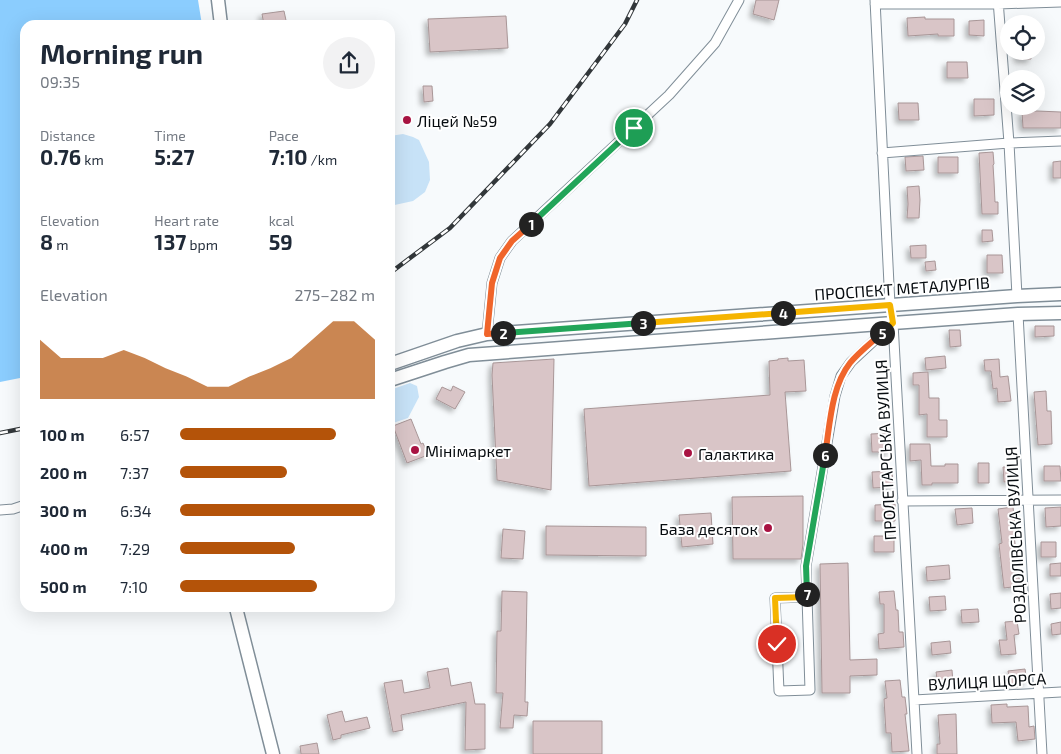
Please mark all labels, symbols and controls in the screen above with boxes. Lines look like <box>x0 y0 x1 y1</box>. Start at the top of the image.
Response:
map controls <box>1000 15 1045 115</box>
button: locate <box>1000 15 1045 60</box>
text: Morning run <box>40 36 203 70</box>
button: share <box>323 37 375 89</box>
button: layers <box>1000 70 1045 115</box>
text: 09:35 <box>40 72 80 91</box>
pin <box>613 107 655 149</box>
place label: Ліцей №59 <box>417 111 497 130</box>
marker: Ліцей №59 <box>401 114 413 126</box>
icon: arrive <box>620 114 648 142</box>
text: Distance <box>40 127 95 144</box>
text: Time <box>154 127 186 144</box>
text: Pace <box>269 127 299 144</box>
text: 0.76 <box>40 144 81 169</box>
text: 5:27 <box>154 144 195 169</box>
text: 7:10 <box>269 144 307 169</box>
text: km <box>81 151 104 168</box>
text: /km <box>307 151 337 168</box>
text: Elevation <box>40 212 99 229</box>
text: Heart rate <box>154 212 219 229</box>
text: kcal <box>269 212 294 229</box>
pin: 1 <box>518 212 544 236</box>
text: 1 <box>528 216 535 233</box>
text: 8 <box>40 229 53 254</box>
text: 137 <box>154 229 186 254</box>
text: 59 <box>269 229 293 254</box>
text: m <box>53 236 68 253</box>
text: bpm <box>186 236 218 253</box>
street label: ПРОСПЕКТ МЕТАЛУРГІВ <box>814 272 990 304</box>
text: Elevation <box>40 285 108 304</box>
text: 275–282 m <box>294 285 375 304</box>
pin: 4 <box>770 300 796 326</box>
text: 4 <box>779 305 788 322</box>
pin: 3 <box>630 310 656 336</box>
text: 3 <box>640 315 647 332</box>
pin: 2 <box>490 320 516 346</box>
pin: 5 <box>870 320 894 346</box>
text: 2 <box>499 325 508 342</box>
text: 5 <box>879 325 886 342</box>
street label: ПРОЛЕТАРСЬКА ВУЛИЦЯ <box>871 359 899 541</box>
text: 100 m <box>40 425 85 444</box>
text: 6:57 <box>120 425 150 444</box>
place label: Мінімаркет <box>425 441 511 460</box>
pin: 6 <box>812 442 838 468</box>
marker: Мінімаркет <box>409 444 421 456</box>
place label: Галактика <box>698 444 774 463</box>
street label: РОЗДОЛІВСЬКА ВУЛИЦЯ <box>1001 446 1029 624</box>
marker: Галактика <box>682 447 694 459</box>
text: 6 <box>821 447 830 464</box>
text: 200 m <box>40 463 87 482</box>
text: 7:37 <box>120 463 149 482</box>
text: 300 m <box>40 501 87 520</box>
text: 6:34 <box>120 501 152 520</box>
place label: База десяток <box>659 519 758 538</box>
marker: База десяток <box>762 522 774 534</box>
text: 400 m <box>40 539 88 558</box>
text: 7:29 <box>120 539 150 558</box>
text: 500 m <box>40 577 87 596</box>
text: 7:10 <box>120 577 148 596</box>
pin: 7 <box>794 582 820 606</box>
text: 7 <box>804 586 811 603</box>
pin <box>756 623 798 665</box>
icon: check <box>763 630 791 658</box>
street label: ВУЛИЦЯ ЩОРСА <box>927 668 1047 694</box>

